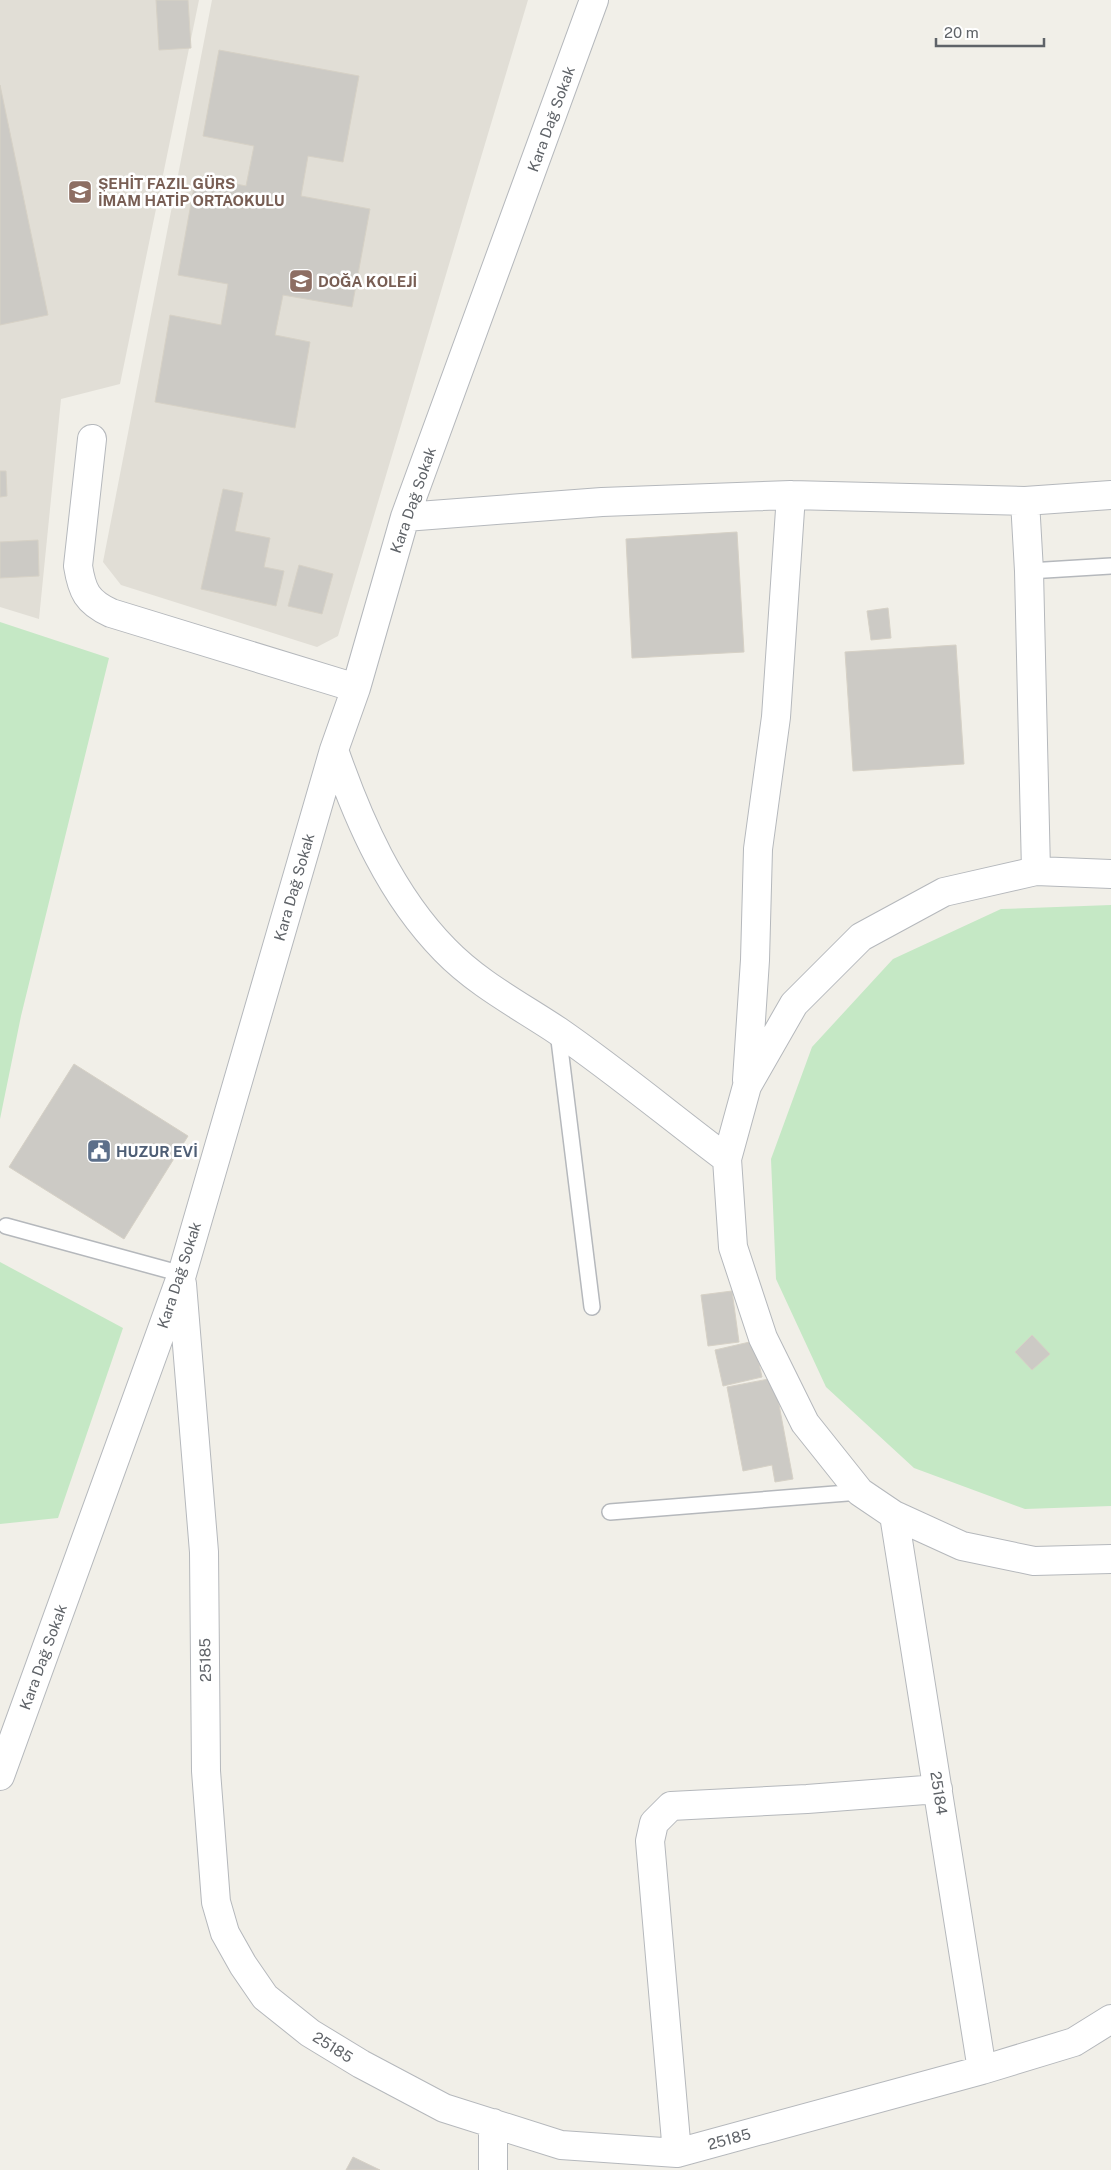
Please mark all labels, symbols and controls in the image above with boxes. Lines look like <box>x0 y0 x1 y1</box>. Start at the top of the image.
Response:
scale bar <box>936 15 1044 47</box>
text: 20 m <box>944 24 979 41</box>
street label: Kara Dağ Sokak <box>524 64 578 174</box>
place label: ŞEHİT FAZIL GÜRS İMAM HATİP ORTAOKULU <box>98 175 285 209</box>
school or university icon: ŞEHİT FAZIL GÜRS İMAM HATİP ORTAOKULU <box>67 179 93 205</box>
school or university icon: DOĞA KOLEJİ <box>288 268 314 294</box>
place label: DOĞA KOLEJİ <box>318 273 417 290</box>
street label: Kara Dağ Sokak <box>387 445 439 555</box>
street label: Kara Dağ Sokak <box>271 831 317 943</box>
public building icon: HUZUR EVİ <box>86 1138 112 1164</box>
place label: HUZUR EVİ <box>116 1143 198 1160</box>
street label: Kara Dağ Sokak <box>154 1220 204 1330</box>
street label: Kara Dağ Sokak <box>16 1602 70 1712</box>
street label: 25185 <box>196 1638 214 1682</box>
street label: 25184 <box>927 1770 951 1816</box>
street label: 25185 <box>310 2028 356 2066</box>
street label: 25185 <box>706 2125 752 2153</box>

